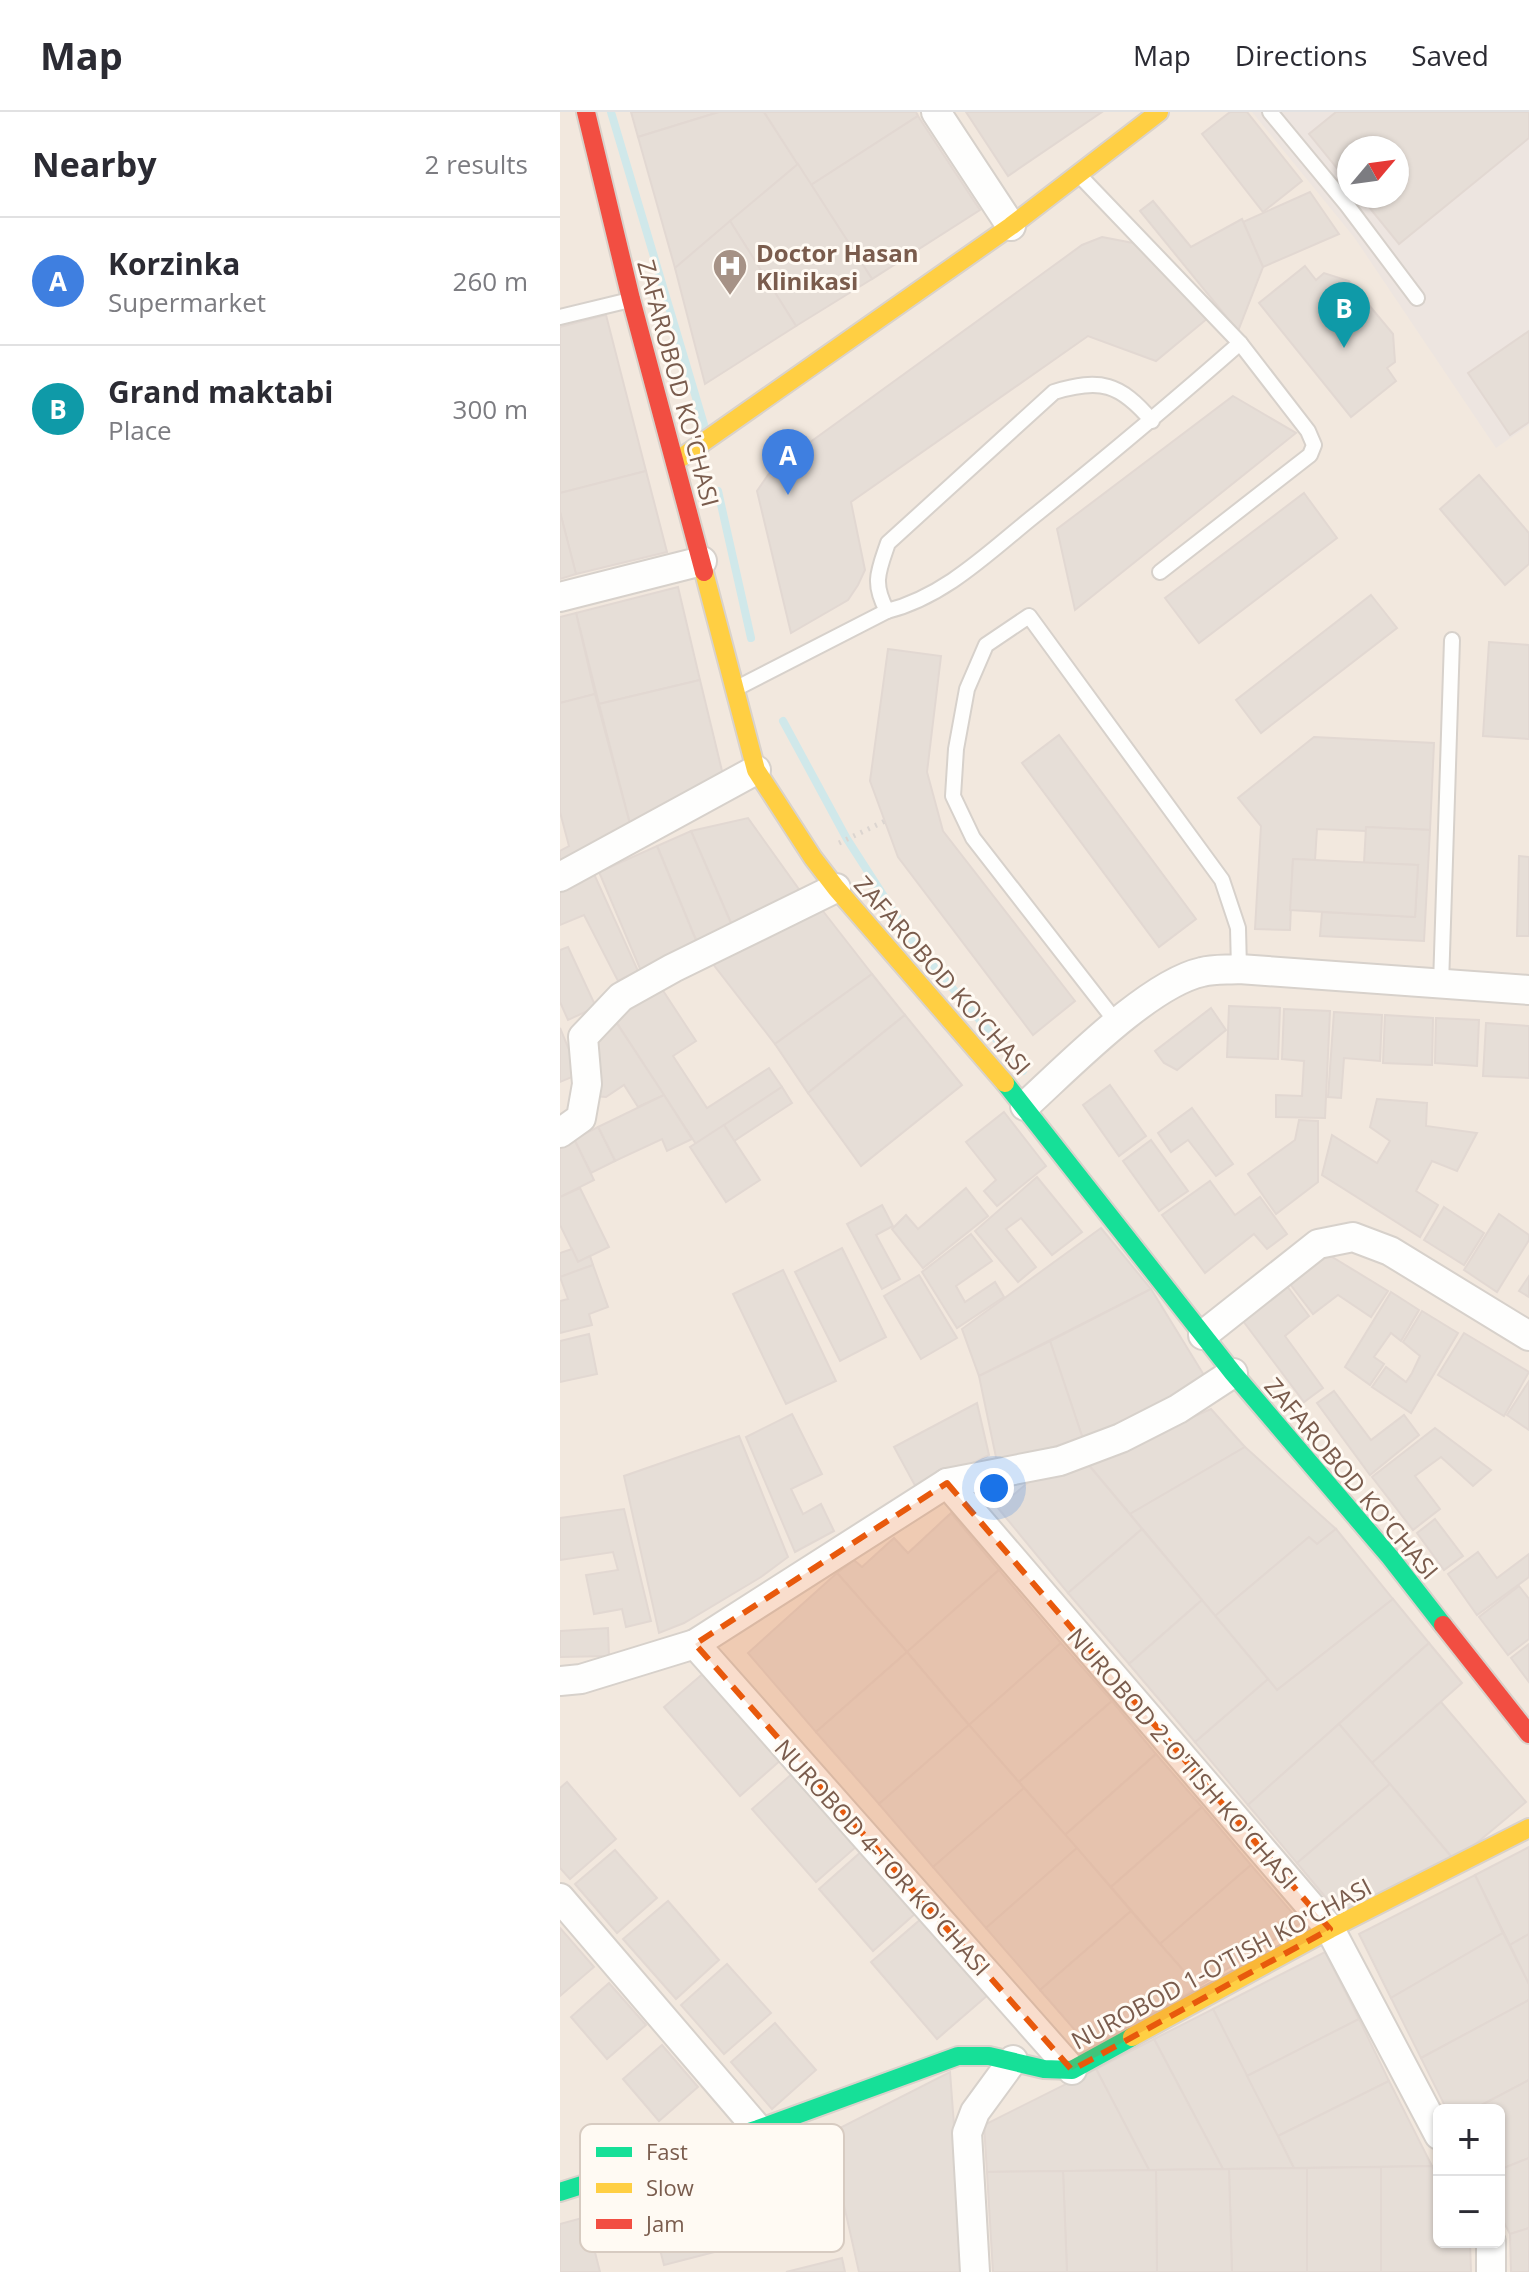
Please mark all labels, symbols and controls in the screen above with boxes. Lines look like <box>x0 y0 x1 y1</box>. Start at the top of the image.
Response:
text: Map <box>40 29 123 81</box>
text: Map <box>1133 36 1191 74</box>
text: Directions <box>1235 36 1367 74</box>
text: Saved <box>1411 36 1489 74</box>
north arrow <box>1337 136 1409 208</box>
text: Nearby <box>32 141 157 187</box>
text: 2 results <box>425 146 528 182</box>
place label: Doctor Hasan Klinikasi <box>756 236 918 297</box>
text: Korzinka <box>108 243 240 284</box>
hospital icon: Doctor Hasan Klinikasi <box>711 247 749 297</box>
street label: ZAFAROBOD KO'CHASI <box>630 256 728 510</box>
text: A <box>49 263 67 299</box>
text: 260 m <box>453 263 528 299</box>
pin: B <box>1318 282 1370 348</box>
text: Supermarket <box>108 284 266 320</box>
text: Grand maktabi <box>108 371 333 412</box>
text: B <box>49 391 67 427</box>
text: 300 m <box>453 391 528 427</box>
text: Place <box>108 412 172 448</box>
pin: A <box>762 429 814 495</box>
street label: ZAFAROBOD KO'CHASI <box>847 868 1039 1082</box>
street label: ZAFAROBOD KO'CHASI <box>1258 1370 1446 1586</box>
your location <box>974 1468 1014 1508</box>
street label: NUROBOD 2-O'TISH KO'CHASI <box>1060 1620 1306 1896</box>
street label: NUROBOD 4-TOR KO'CHASI <box>768 1732 998 1982</box>
street label: NUROBOD 1-O'TISH KO'CHASI <box>1065 1870 1377 2056</box>
map controls <box>1433 2104 1505 2248</box>
button: + <box>1433 2104 1505 2176</box>
legend <box>580 2124 844 2252</box>
text: Fast <box>646 2136 688 2166</box>
text: Slow <box>646 2172 694 2202</box>
button: − <box>1433 2176 1505 2248</box>
text: Jam <box>644 2208 685 2238</box>

